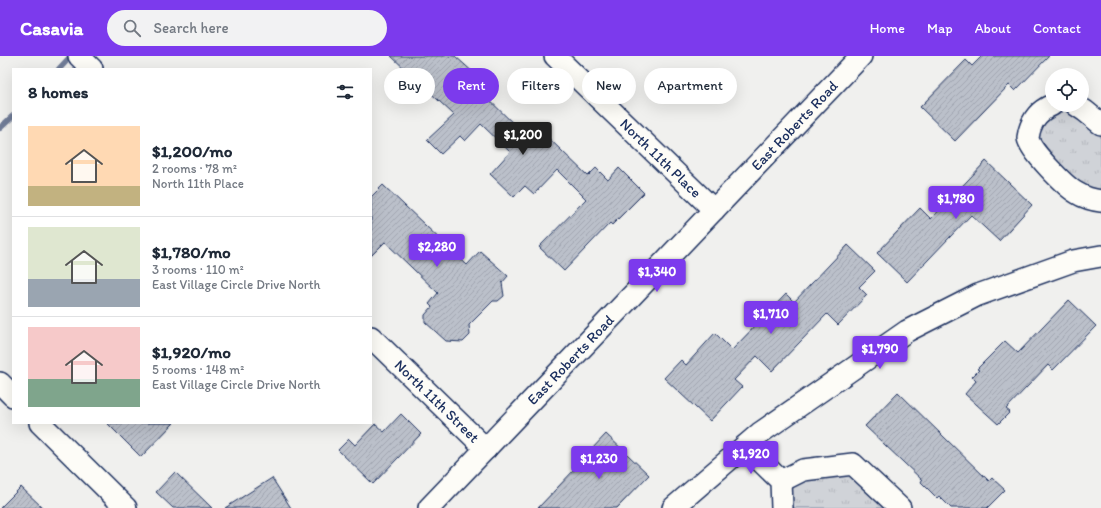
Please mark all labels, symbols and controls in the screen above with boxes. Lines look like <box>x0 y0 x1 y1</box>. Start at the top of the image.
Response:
search box <box>107 10 387 46</box>
text: Casavia <box>20 17 83 40</box>
icon: search <box>121 17 143 39</box>
text: Search here <box>153 19 229 37</box>
text: Home <box>870 20 905 37</box>
text: Map <box>927 20 953 37</box>
text: About <box>975 20 1011 37</box>
text: Contact <box>1033 20 1081 37</box>
chip: Buy <box>384 68 435 104</box>
chip: Rent <box>443 68 499 104</box>
chip: Filters <box>507 68 574 104</box>
chip: New <box>582 68 636 104</box>
chip: Apartment <box>644 68 737 104</box>
map controls <box>1045 68 1089 112</box>
button: locate <box>1045 68 1089 112</box>
street label: East Roberts Road <box>747 76 842 174</box>
icon: filters <box>334 81 356 103</box>
text: 8 homes <box>28 82 88 102</box>
street label: North 11th Place <box>616 115 705 202</box>
pin: $1,200 <box>490 122 556 156</box>
text: $1,200 <box>504 127 542 142</box>
text: $1,200/mo <box>152 141 233 161</box>
icon: home <box>60 142 108 190</box>
text: 2 rooms · 78 m² <box>152 161 237 176</box>
text: North 11th Place <box>152 176 244 191</box>
pin: $1,780 <box>923 186 989 220</box>
text: $1,780 <box>937 191 975 206</box>
pin: $2,280 <box>404 234 470 268</box>
text: $2,280 <box>418 239 456 254</box>
text: $1,780/mo <box>152 242 231 262</box>
icon: home <box>60 243 108 291</box>
pin: $1,340 <box>624 259 690 293</box>
text: 3 rooms · 110 m² <box>152 262 244 277</box>
text: $1,340 <box>638 264 676 279</box>
text: East Village Circle Drive North <box>152 277 321 292</box>
pin: $1,710 <box>738 301 804 335</box>
text: $1,710 <box>753 306 789 321</box>
street label: East Roberts Road <box>523 311 618 409</box>
pin: $1,790 <box>847 336 913 370</box>
text: $1,790 <box>862 341 898 356</box>
text: $1,920/mo <box>152 342 231 362</box>
icon: home <box>60 343 108 391</box>
street label: North 11th Street <box>391 356 483 447</box>
text: 5 rooms · 148 m² <box>152 362 244 377</box>
text: East Village Circle Drive North <box>152 377 321 392</box>
pin: $1,920 <box>718 441 784 475</box>
pin: $1,230 <box>566 446 632 480</box>
text: $1,920 <box>732 446 770 461</box>
text: $1,230 <box>580 451 618 466</box>

